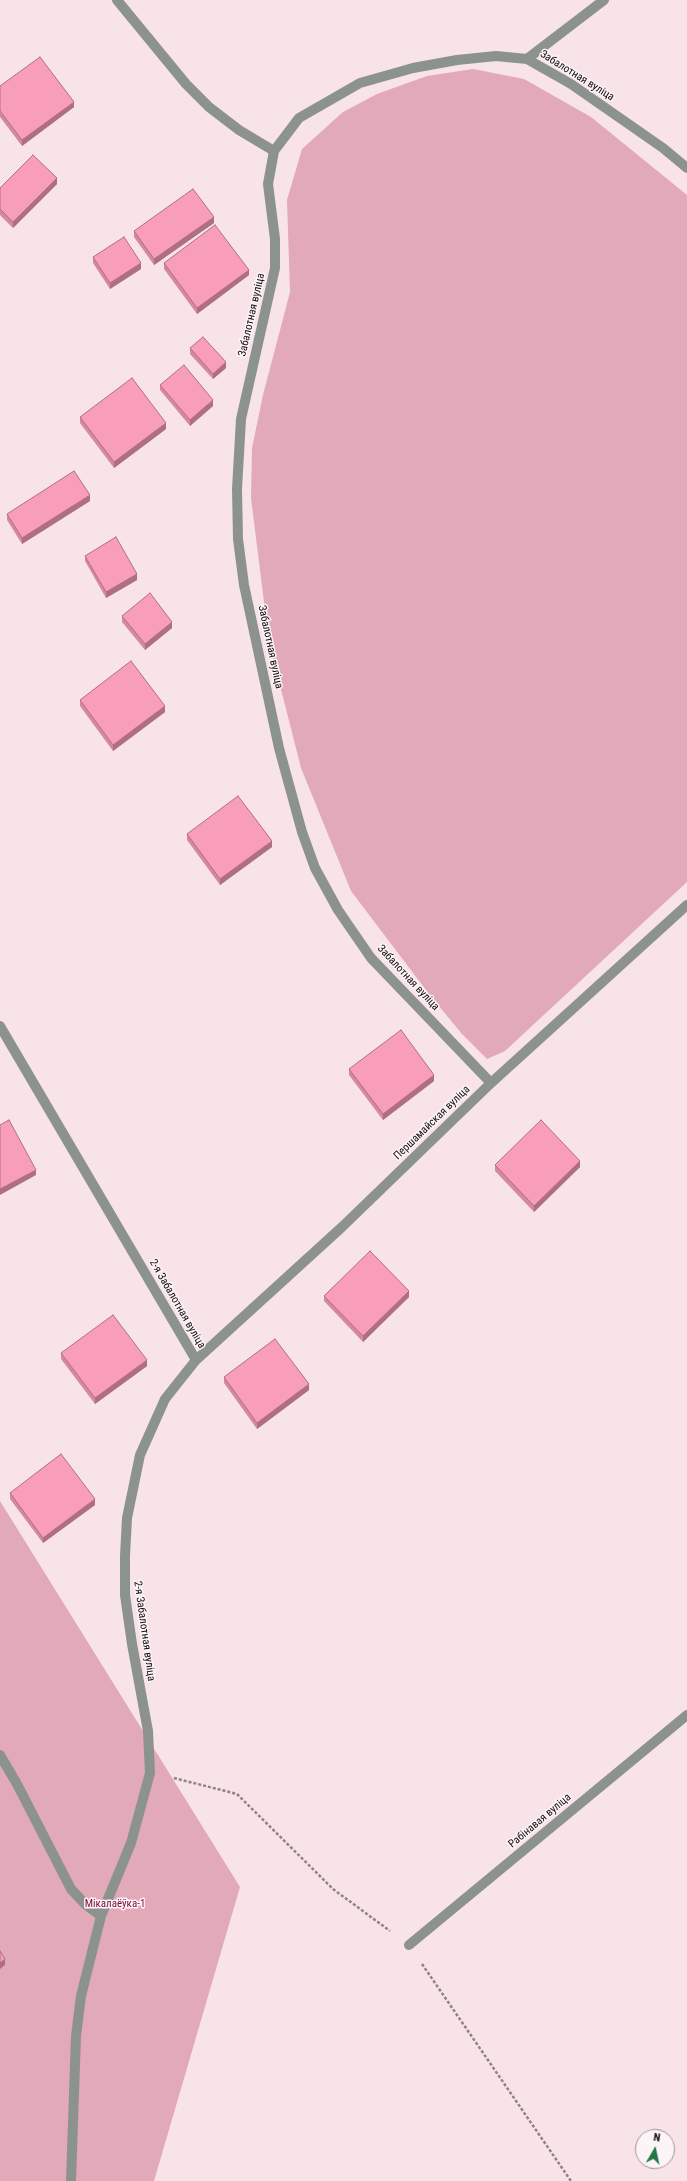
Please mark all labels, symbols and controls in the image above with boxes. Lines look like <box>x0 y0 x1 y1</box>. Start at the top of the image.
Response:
street label: Забалотная вуліца <box>537 48 617 104</box>
street label: Забалотная вуліца <box>236 272 268 358</box>
street label: Забалотная вуліца <box>255 604 285 690</box>
street label: Забалотная вуліца <box>374 942 442 1014</box>
street label: Першамайская вуліца <box>391 1083 473 1163</box>
street label: 2-я Забалотная вуліца <box>146 1257 208 1351</box>
street label: 2-я Забалотная вуліца <box>130 1580 158 1682</box>
street label: Рабінавая вуліца <box>506 1791 574 1851</box>
park label: Мікалаёўка-1 <box>85 1897 145 1911</box>
north arrow <box>635 2129 675 2169</box>
text: N <box>652 2131 661 2145</box>

